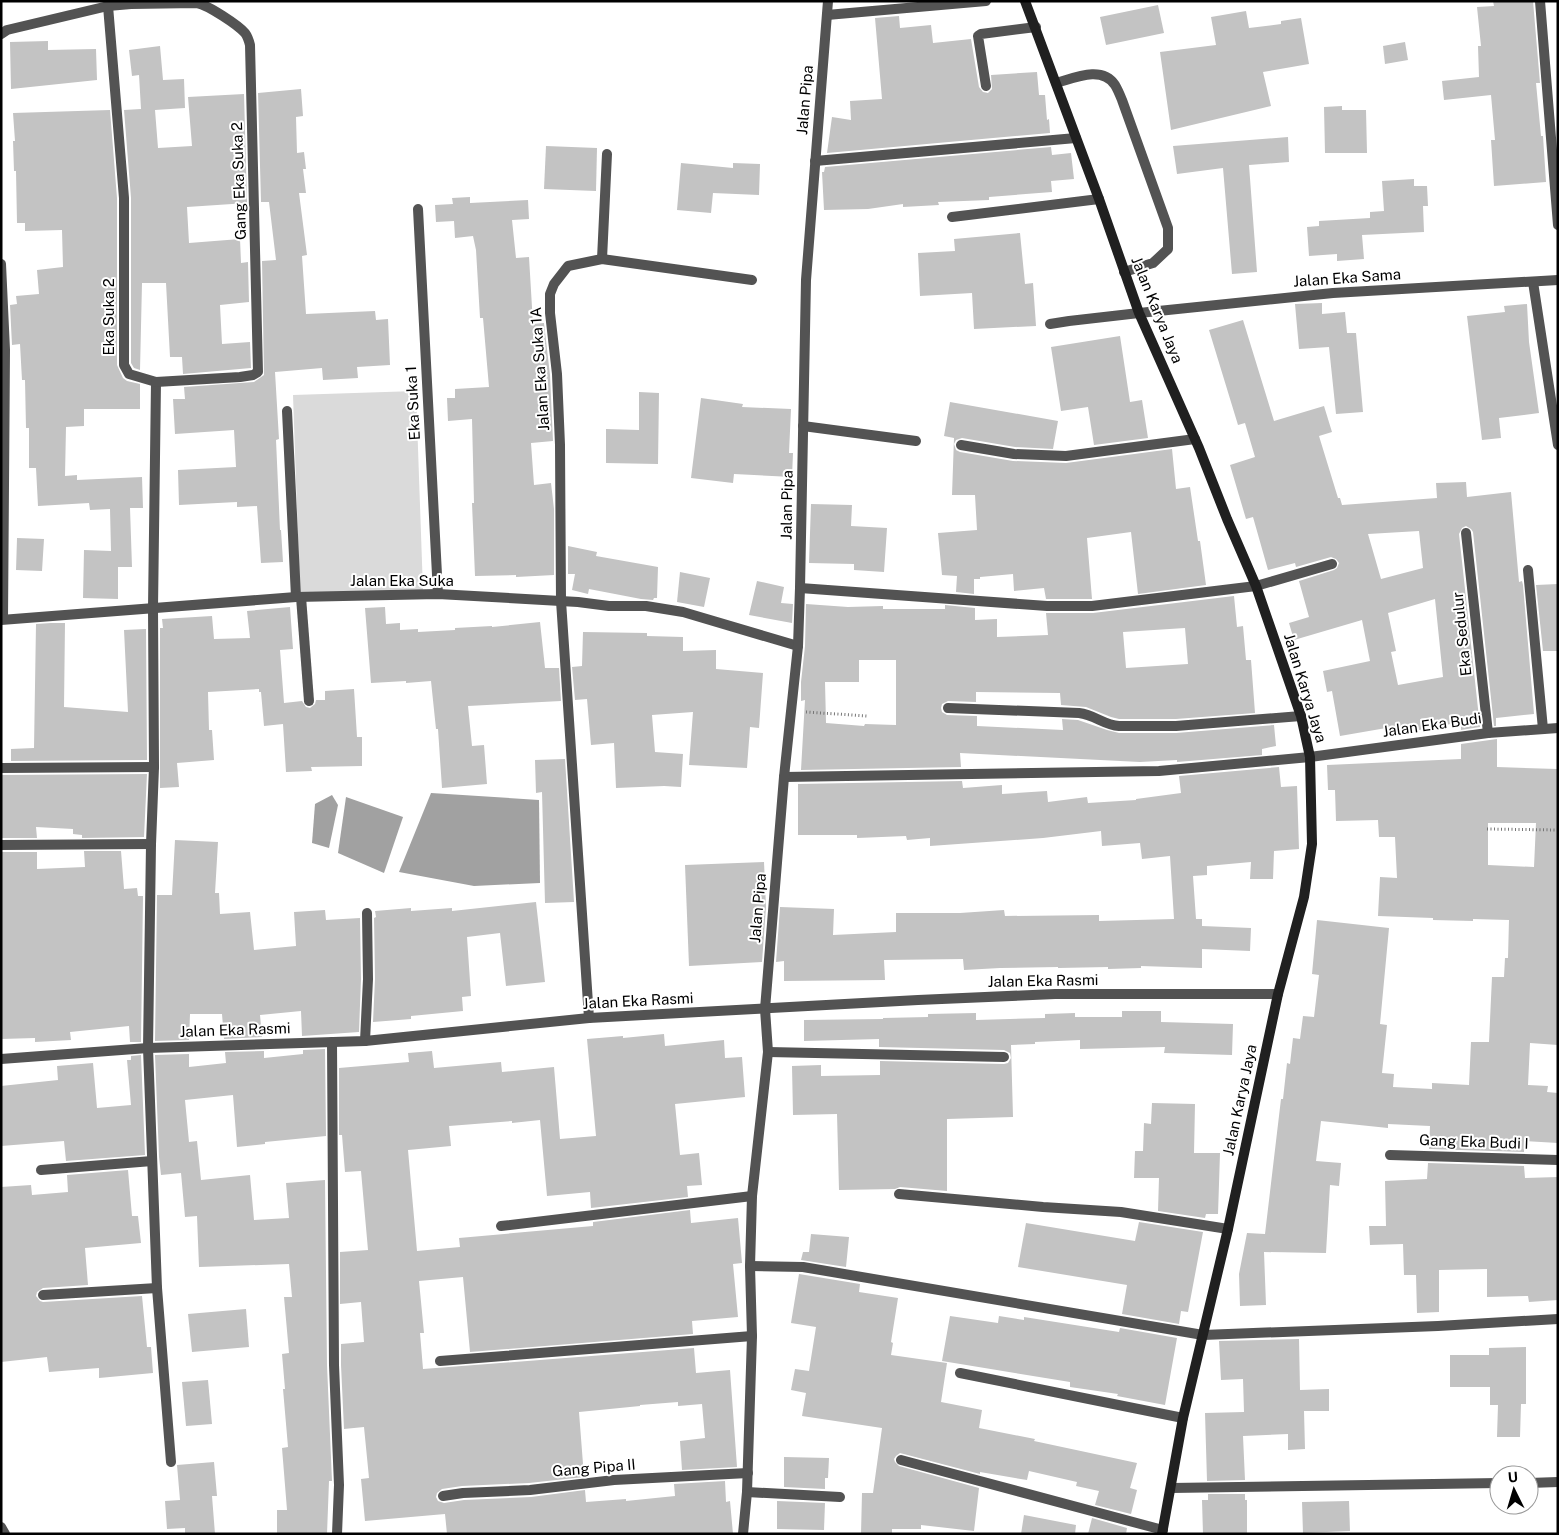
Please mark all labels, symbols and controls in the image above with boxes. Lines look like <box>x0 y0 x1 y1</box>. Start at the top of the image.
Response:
street label: Jalan Pipa <box>793 65 816 135</box>
street label: Gang Eka Suka 2 <box>228 122 249 240</box>
street label: Jalan Karya Jaya <box>1128 254 1187 366</box>
street label: Jalan Eka Sama <box>1293 265 1401 290</box>
street label: Eka Suka 2 <box>100 278 117 356</box>
street label: Jalan Eka Suka 1A <box>527 306 552 432</box>
street label: Eka Suka 1 <box>402 365 423 441</box>
street label: Jalan Pipa <box>777 470 796 540</box>
street label: Jalan Eka Suka <box>350 572 454 589</box>
street label: Eka Sedulur <box>1449 591 1474 677</box>
street label: Jalan Karya Jaya <box>1281 631 1330 745</box>
street label: Jalan Eka Budi <box>1381 709 1483 740</box>
street label: Jalan Pipa <box>746 873 769 943</box>
street label: Jalan Eka Rasmi <box>987 971 1099 990</box>
street label: Jalan Eka Rasmi <box>582 989 694 1012</box>
street label: Jalan Eka Rasmi <box>179 1019 291 1040</box>
street label: Jalan Karya Jaya <box>1219 1043 1260 1157</box>
street label: Gang Eka Budi I <box>1419 1131 1529 1152</box>
street label: Gang Pipa II <box>552 1455 636 1480</box>
north arrow <box>1489 1465 1539 1515</box>
text: U <box>1507 1469 1519 1485</box>

